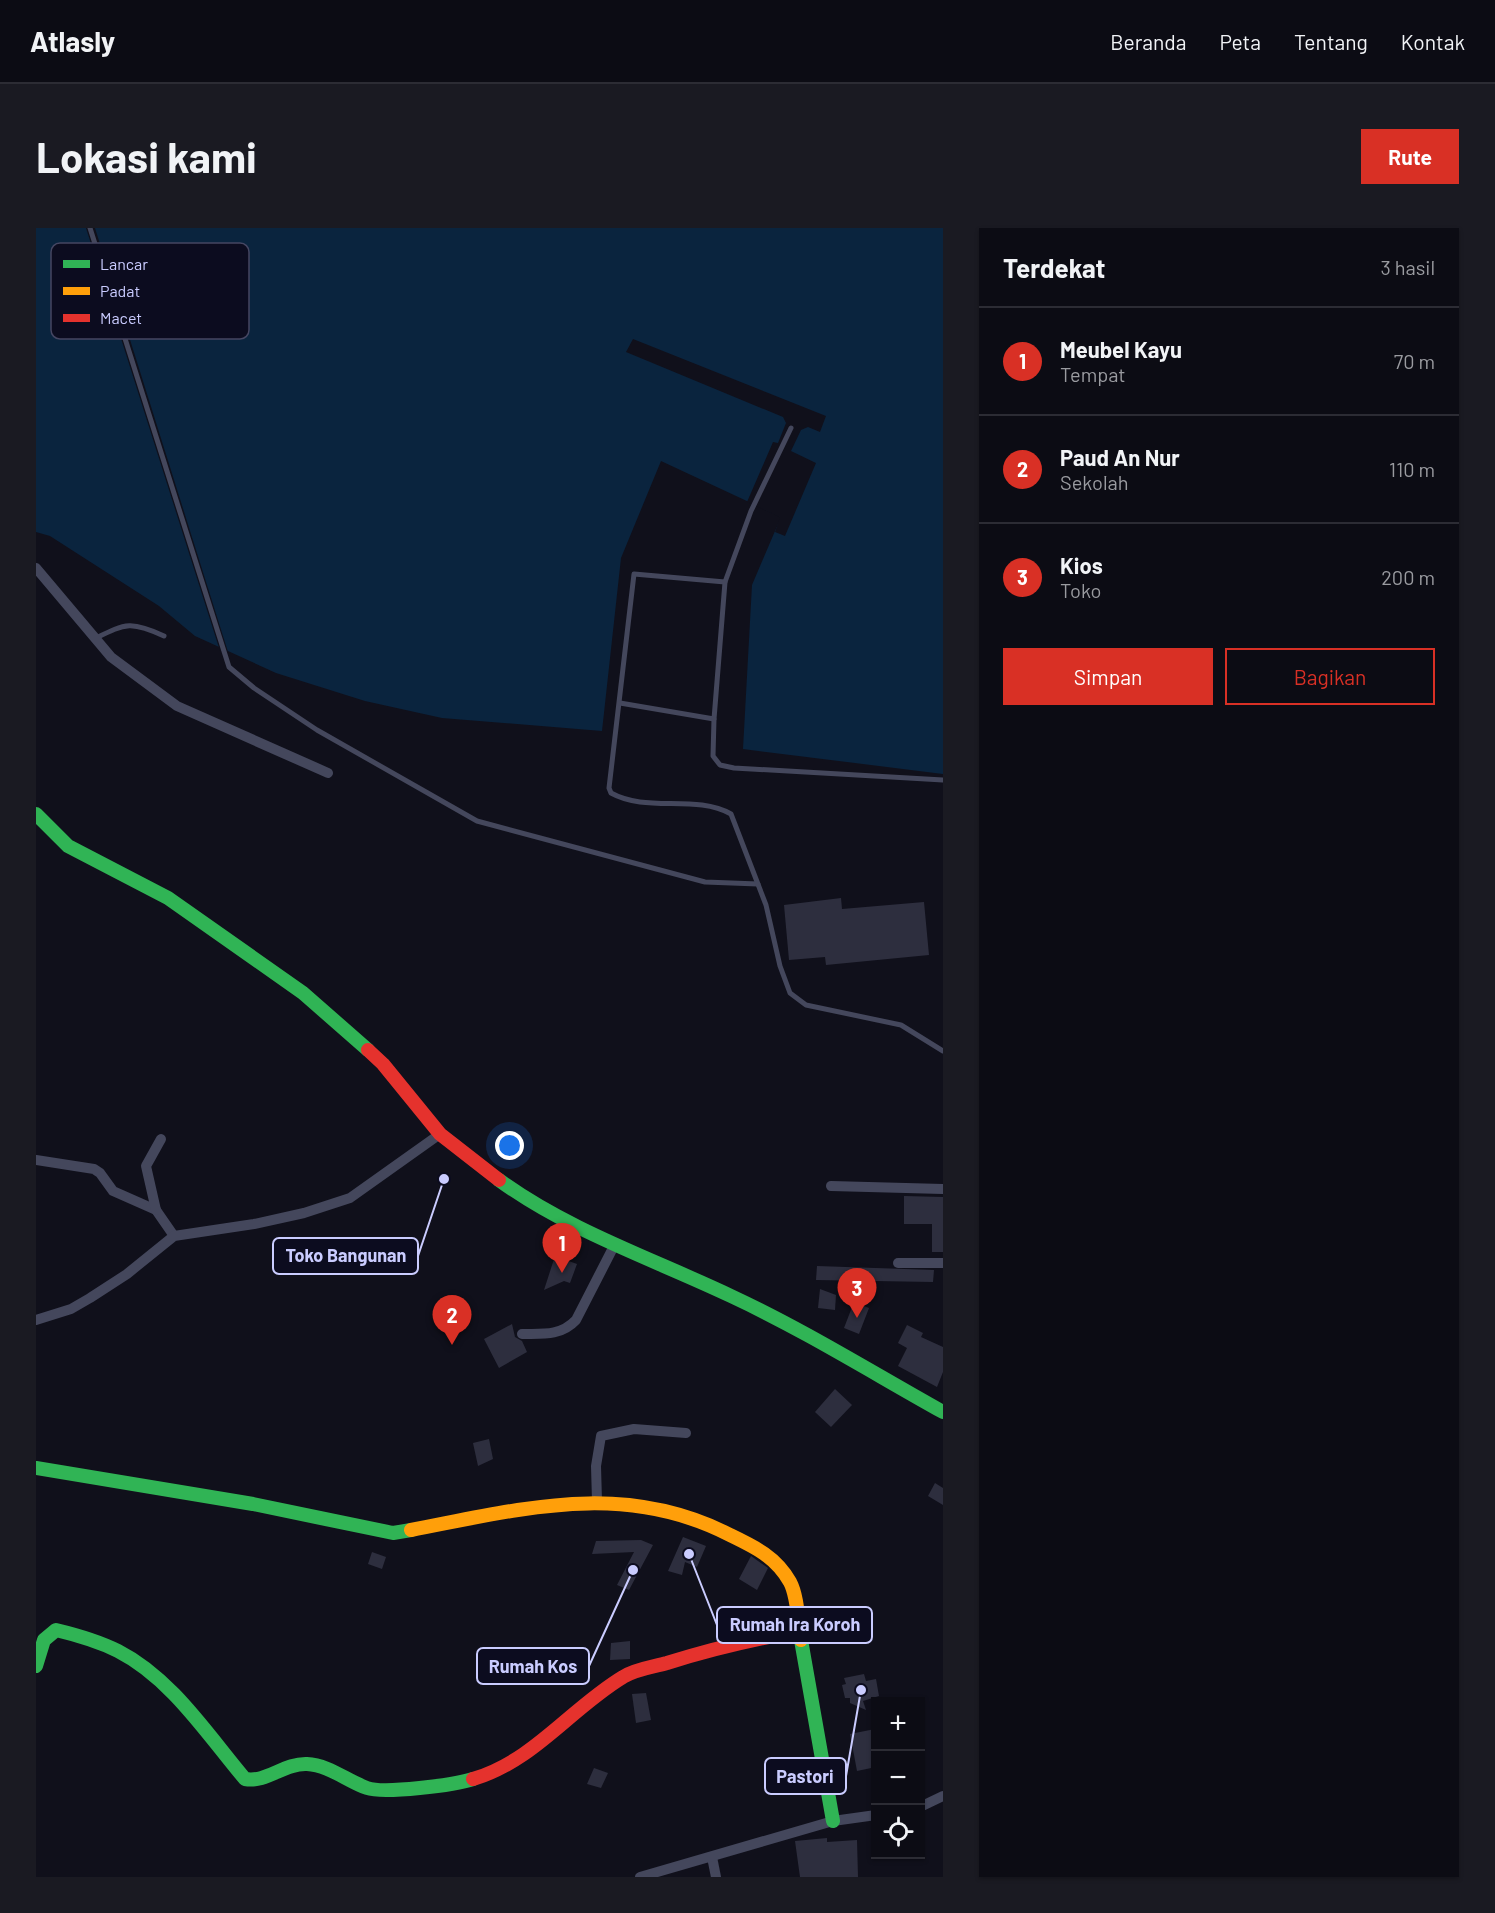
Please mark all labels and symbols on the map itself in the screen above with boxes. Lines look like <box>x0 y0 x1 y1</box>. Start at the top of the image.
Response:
legend <box>51 243 249 339</box>
text: Lancar <box>100 254 148 273</box>
text: Padat <box>100 281 140 300</box>
text: Macet <box>100 308 142 327</box>
your location <box>495 1131 524 1160</box>
pin: 1 <box>542 1224 582 1273</box>
callout: Toko Bangunan <box>273 1238 418 1274</box>
text: Toko Bangunan <box>286 1244 406 1266</box>
pin: 3 <box>838 1268 876 1318</box>
pin: 2 <box>432 1296 472 1345</box>
callout: Rumah Ira Koroh <box>717 1607 872 1643</box>
text: Rumah Ira Koroh <box>730 1613 860 1635</box>
callout: Rumah Kos <box>477 1648 589 1684</box>
text: Rumah Kos <box>489 1655 577 1677</box>
callout: Pastori <box>765 1758 846 1794</box>
text: Pastori <box>776 1765 834 1787</box>

